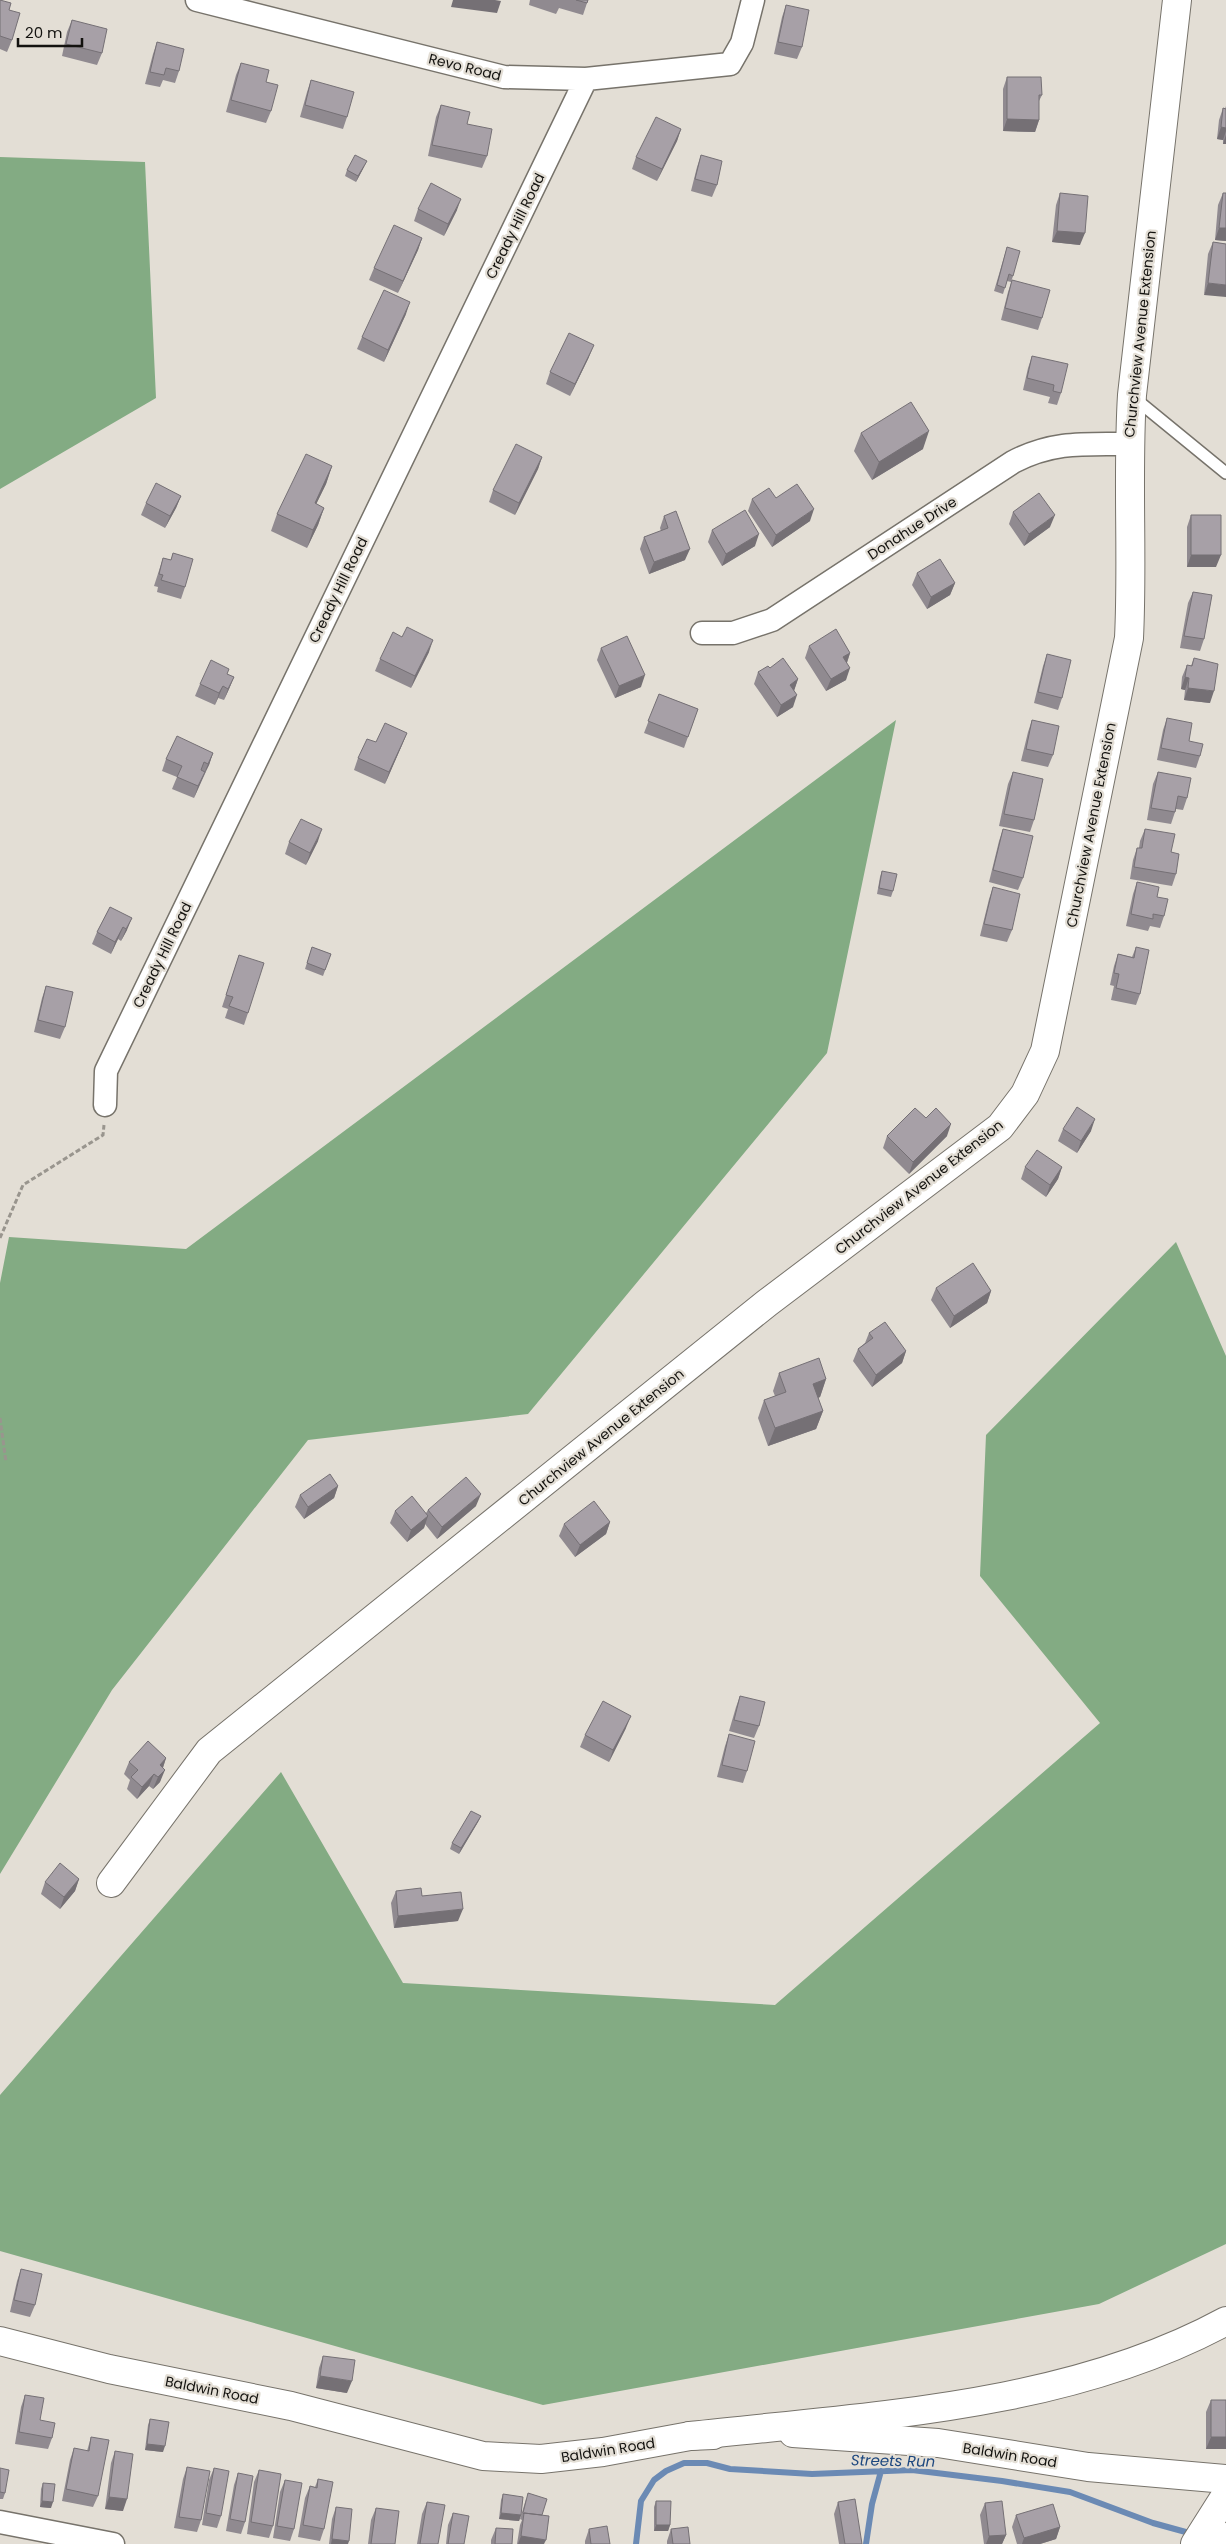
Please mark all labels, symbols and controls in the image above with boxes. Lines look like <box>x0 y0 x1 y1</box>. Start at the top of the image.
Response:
scale bar <box>18 15 81 47</box>
text: 20 m <box>25 22 63 43</box>
street label: Revo Road <box>427 48 503 86</box>
street label: Cready Hill Road <box>481 170 549 282</box>
street label: Churchview Avenue Extension <box>1119 229 1161 439</box>
street label: Donahue Drive <box>863 491 961 564</box>
street label: Cready Hill Road <box>304 534 372 646</box>
street label: Churchview Avenue Extension <box>1061 721 1121 929</box>
street label: Cready Hill Road <box>128 899 196 1011</box>
street label: Churchview Avenue Extension <box>831 1115 1007 1259</box>
street label: Churchview Avenue Extension <box>514 1364 688 1510</box>
street label: Baldwin Road <box>163 2371 261 2409</box>
street label: Baldwin Road <box>560 2433 656 2467</box>
street label: Baldwin Road <box>962 2438 1058 2472</box>
water label: Streets Run <box>851 2449 935 2472</box>

